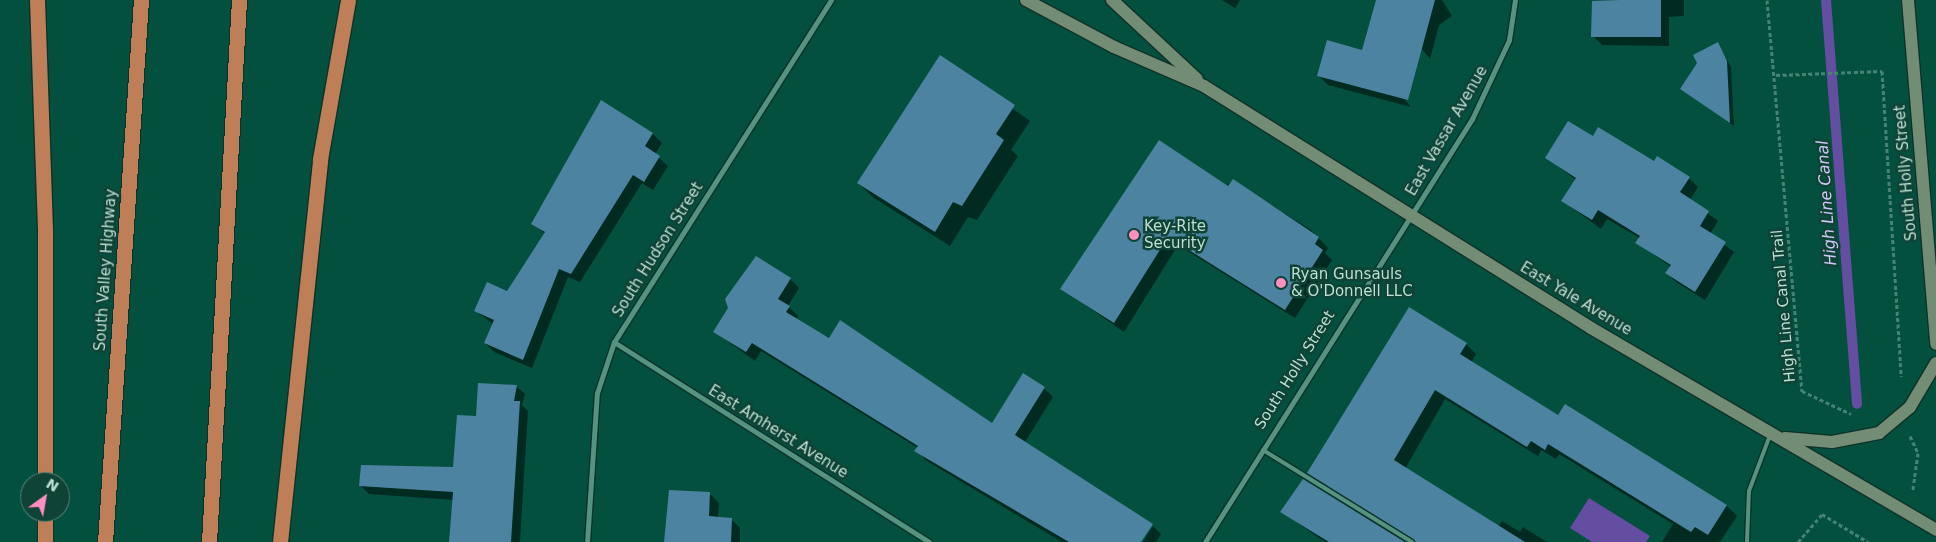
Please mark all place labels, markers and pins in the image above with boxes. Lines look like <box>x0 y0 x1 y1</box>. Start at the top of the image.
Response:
place label: Key-Rite Security <box>1144 217 1206 252</box>
marker: Key-Rite Security <box>1128 229 1140 241</box>
place label: Ryan Gunsauls & O'Donnell LLC <box>1291 265 1413 300</box>
marker: Ryan Gunsauls & O'Donnell LLC <box>1275 277 1287 289</box>

